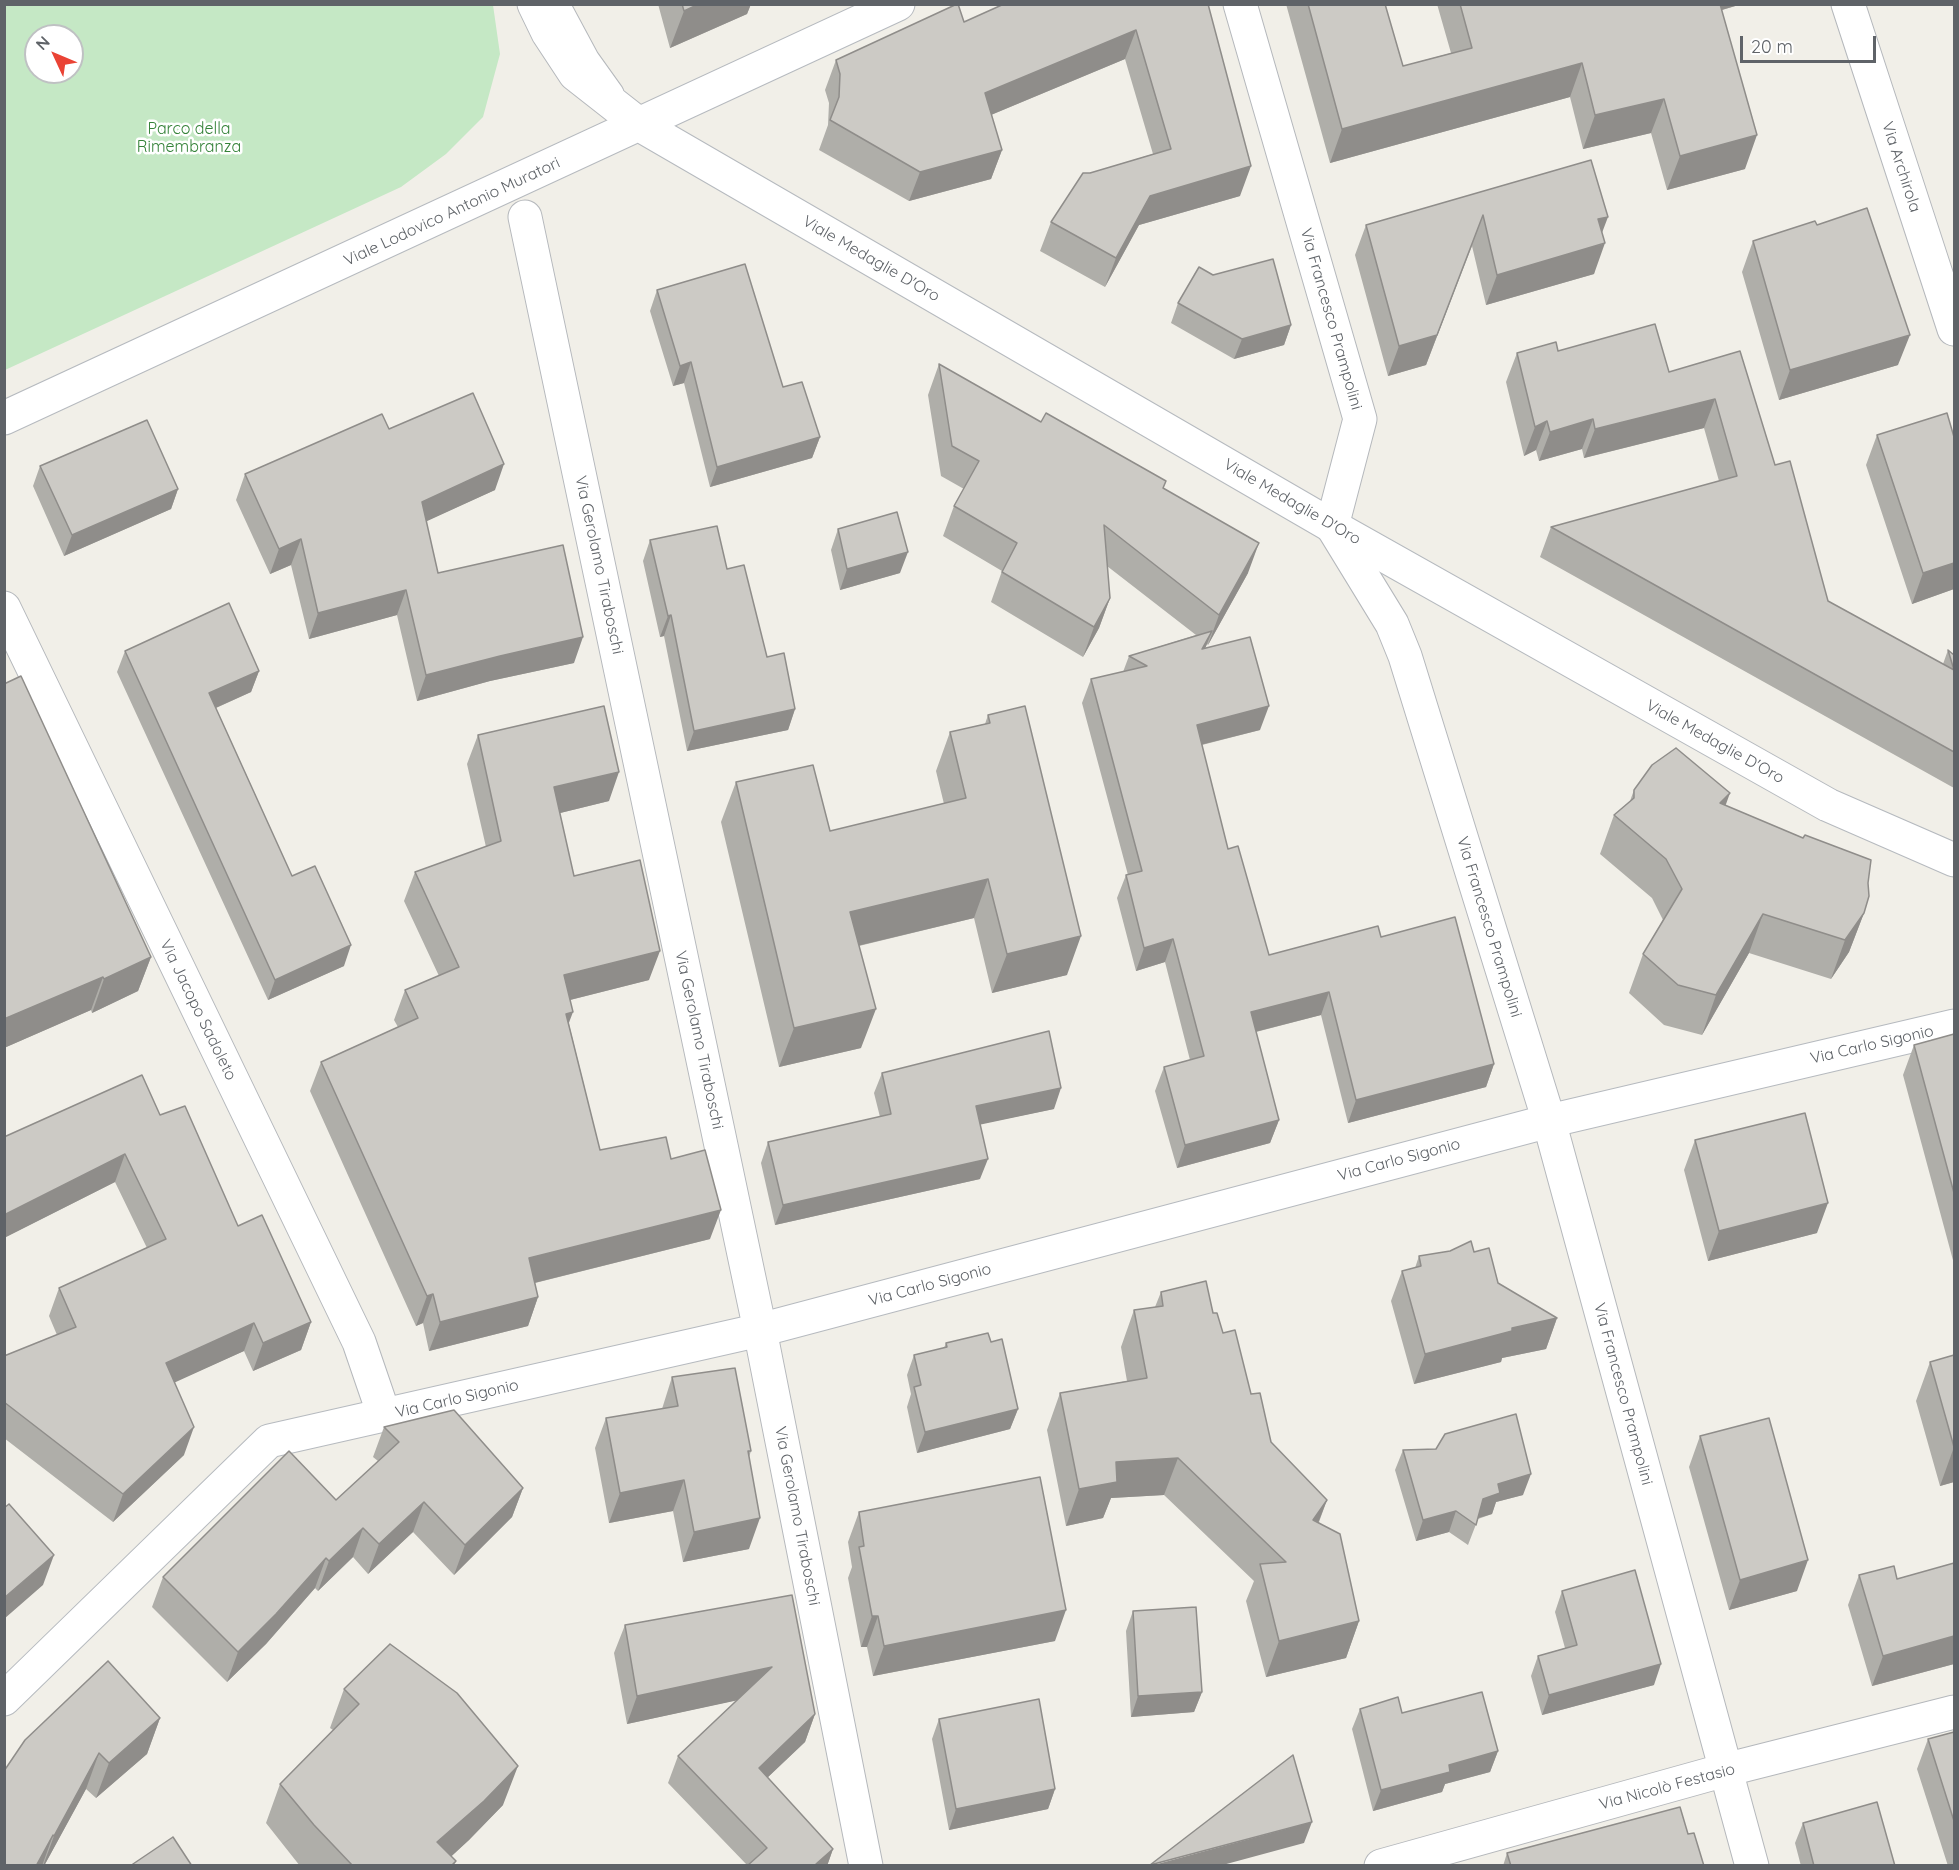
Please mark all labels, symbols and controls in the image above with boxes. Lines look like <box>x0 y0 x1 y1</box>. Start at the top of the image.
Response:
north arrow <box>24 24 84 84</box>
scale bar <box>1743 24 1880 62</box>
text: N <box>31 32 54 54</box>
text: 20 m <box>1751 35 1793 58</box>
park label: Parco della Rimembranza <box>137 119 241 157</box>
street label: Via Archirola <box>1877 119 1925 215</box>
street label: Viale Lodovico Antonio Muratori <box>341 153 563 271</box>
street label: Viale Medaglie D'Oro <box>799 212 943 306</box>
street label: Via Francesco Prampolini <box>1296 226 1366 412</box>
street label: Viale Medaglie D'Oro <box>1220 455 1364 549</box>
street label: Via Gerolamo Tiraboschi <box>571 474 627 656</box>
street label: Viale Medaglie D'Oro <box>1642 696 1788 788</box>
street label: Via Francesco Prampolini <box>1452 834 1526 1020</box>
street label: Via Jacopo Sadoleto <box>156 936 240 1084</box>
street label: Via Gerolamo Tiraboschi <box>671 949 727 1131</box>
street label: Via Carlo Sigonio <box>1808 1021 1936 1069</box>
street label: Via Carlo Sigonio <box>1336 1134 1462 1186</box>
street label: Via Carlo Sigonio <box>867 1259 993 1311</box>
street label: Via Francesco Prampolini <box>1589 1301 1657 1487</box>
street label: Via Carlo Sigonio <box>393 1375 521 1423</box>
street label: Via Gerolamo Tiraboschi <box>770 1425 824 1607</box>
street label: Via Nicolò Festasio <box>1597 1760 1737 1814</box>

